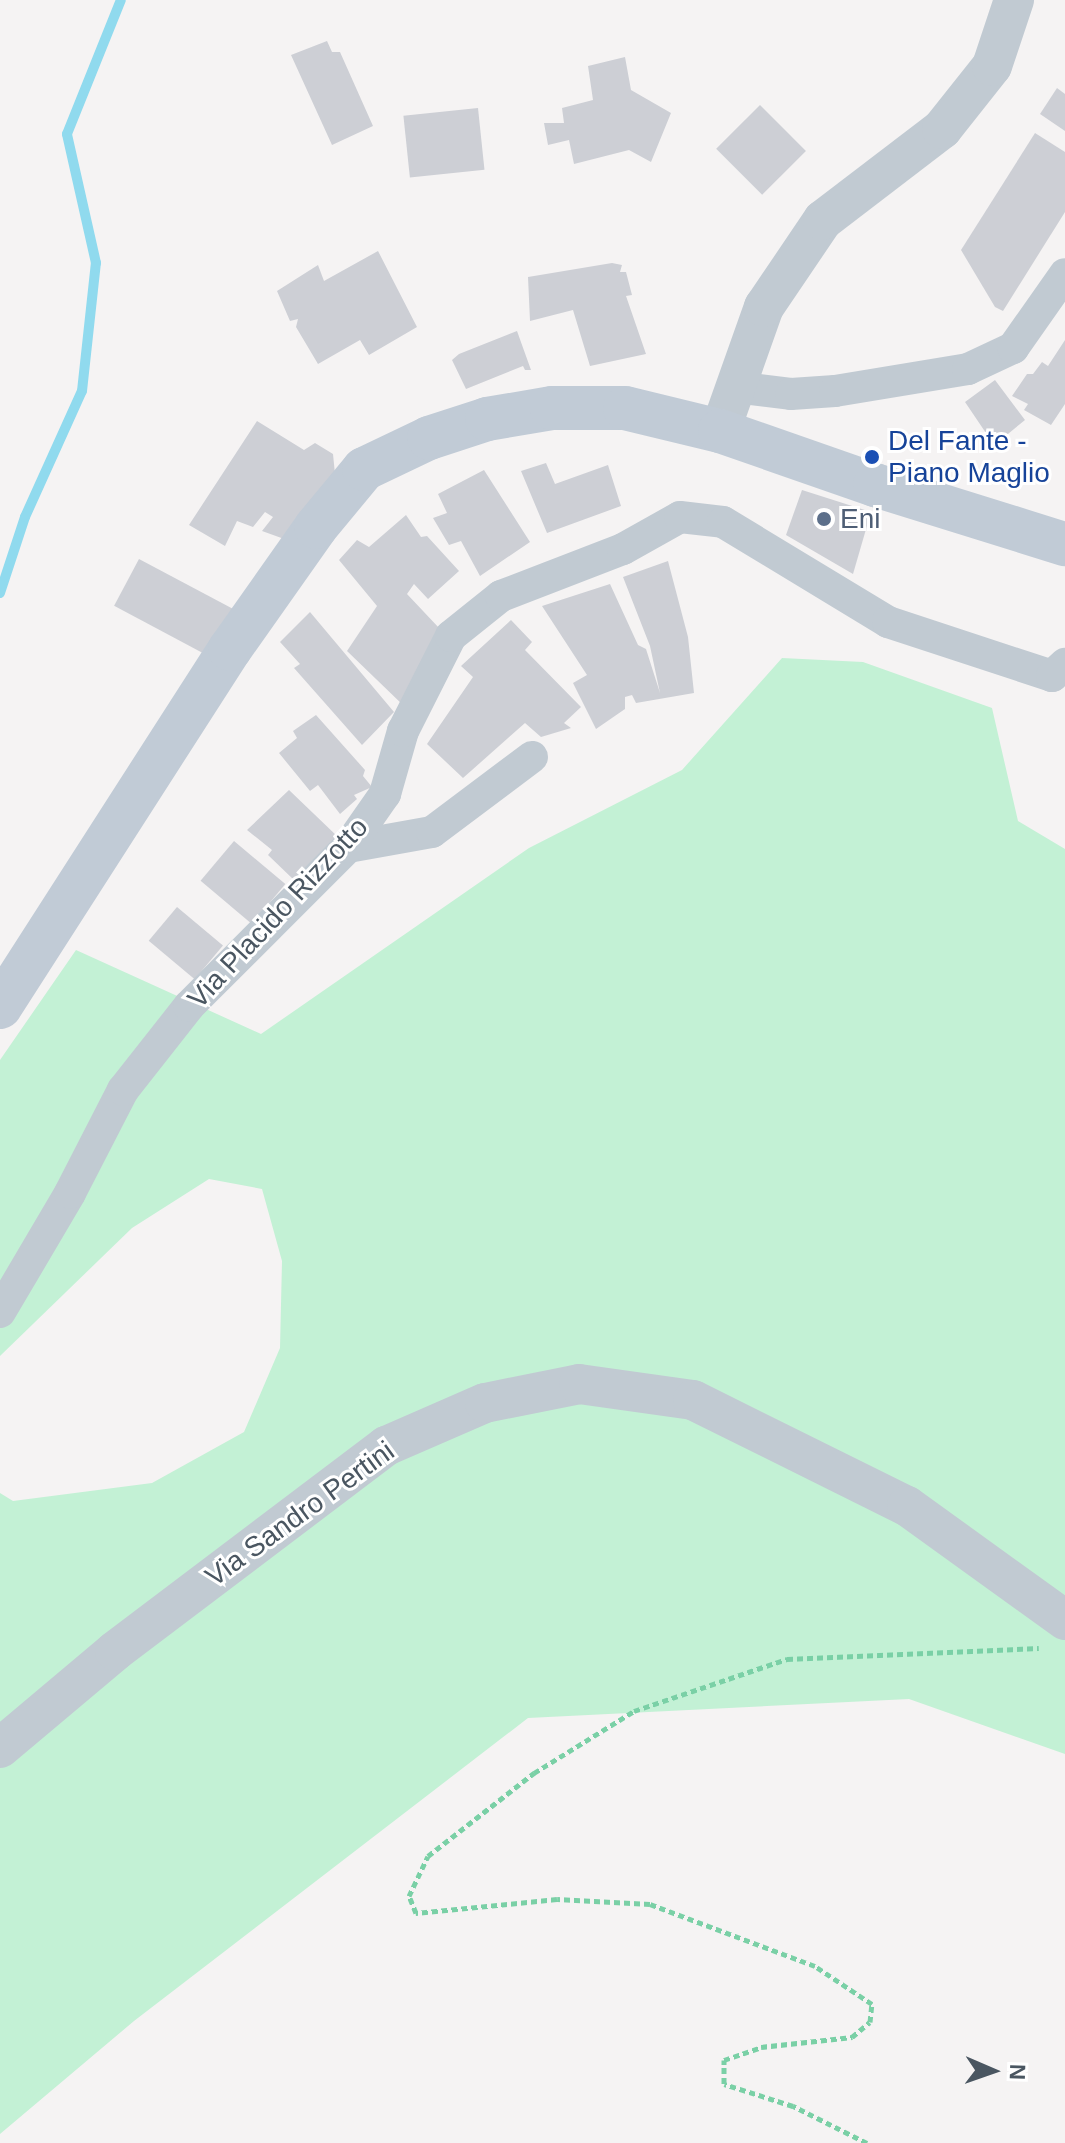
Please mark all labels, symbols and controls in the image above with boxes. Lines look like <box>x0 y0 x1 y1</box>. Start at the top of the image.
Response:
place label: Del Fante - Piano Maglio <box>888 424 1050 490</box>
marker: Del Fante - Piano Maglio <box>863 448 881 466</box>
place label: Eni <box>840 502 880 536</box>
marker: Eni <box>815 510 833 528</box>
street label: Via Placido Rizzotto <box>181 811 375 1015</box>
street label: Via Sandro Pertini <box>199 1434 401 1594</box>
north arrow <box>953 2031 1033 2111</box>
text: N <box>1005 2063 1030 2080</box>

